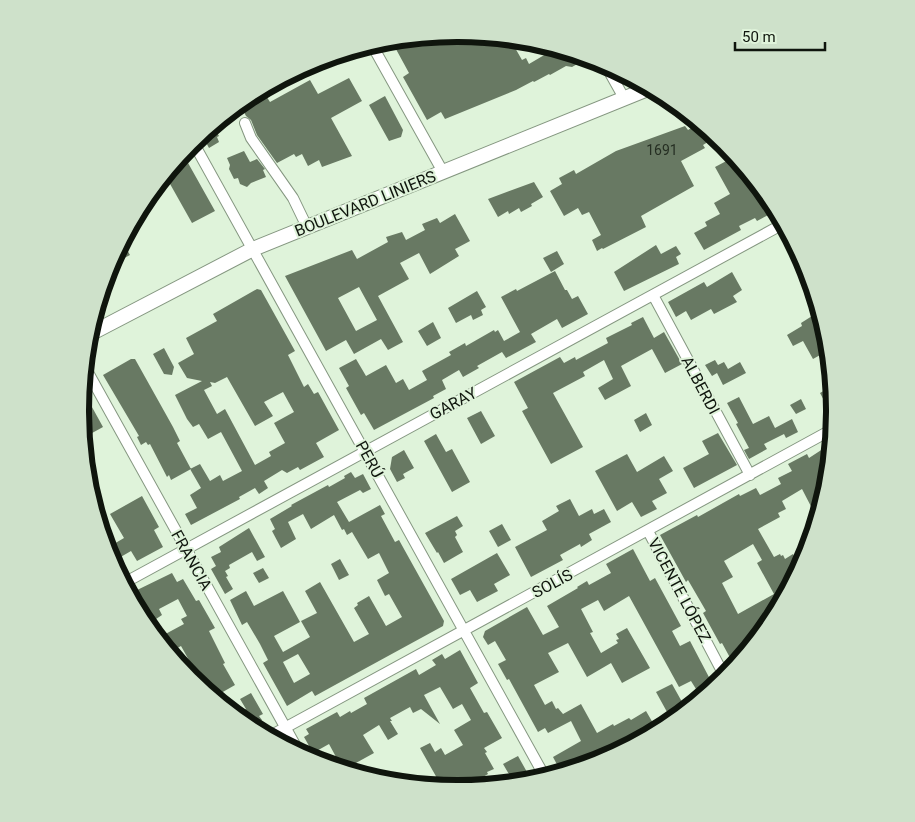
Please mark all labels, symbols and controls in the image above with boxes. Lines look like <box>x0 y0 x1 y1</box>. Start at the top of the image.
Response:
scale bar <box>735 20 825 52</box>
text: 50 m <box>742 28 776 46</box>
house number: 1691 <box>646 142 678 158</box>
street label: BOULEVARD LINIERS <box>292 166 439 240</box>
street label: ALBERDI <box>677 353 724 417</box>
street label: GARAY <box>426 383 480 424</box>
street label: PERÚ <box>352 437 387 481</box>
street label: FRANCIA <box>167 527 216 594</box>
street label: VICENTE LÓPEZ <box>644 534 716 646</box>
street label: SOLÍS <box>529 565 576 602</box>

